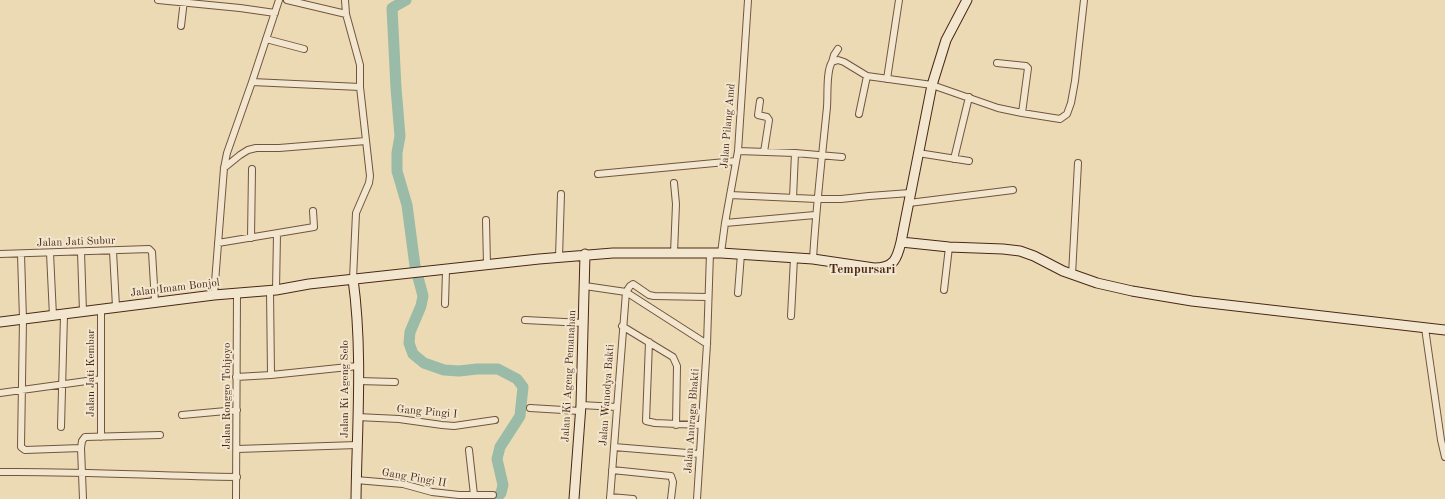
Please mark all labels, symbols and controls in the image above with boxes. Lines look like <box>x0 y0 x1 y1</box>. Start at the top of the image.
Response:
street label: Jalan Pilang Amd <box>718 83 738 169</box>
street label: Jalan Jati Subur <box>36 234 116 250</box>
district label: Tempursari <box>829 262 895 278</box>
street label: Jalan Imam Bonjol <box>130 276 220 300</box>
street label: Jalan Ki Ageng Pemanahan <box>559 310 579 442</box>
street label: Jalan Jati Kembar <box>84 329 98 417</box>
street label: Jalan Ki Ageng Selo <box>338 340 352 438</box>
street label: Jalan Ronggo Tohjoyo <box>220 343 234 449</box>
street label: Jalan Wanodya Bakti <box>597 344 617 446</box>
street label: Jalan Anuraga Bhakti <box>682 368 702 474</box>
street label: Gang Pingi I <box>396 403 458 421</box>
street label: Gang Pingi II <box>381 466 447 490</box>

